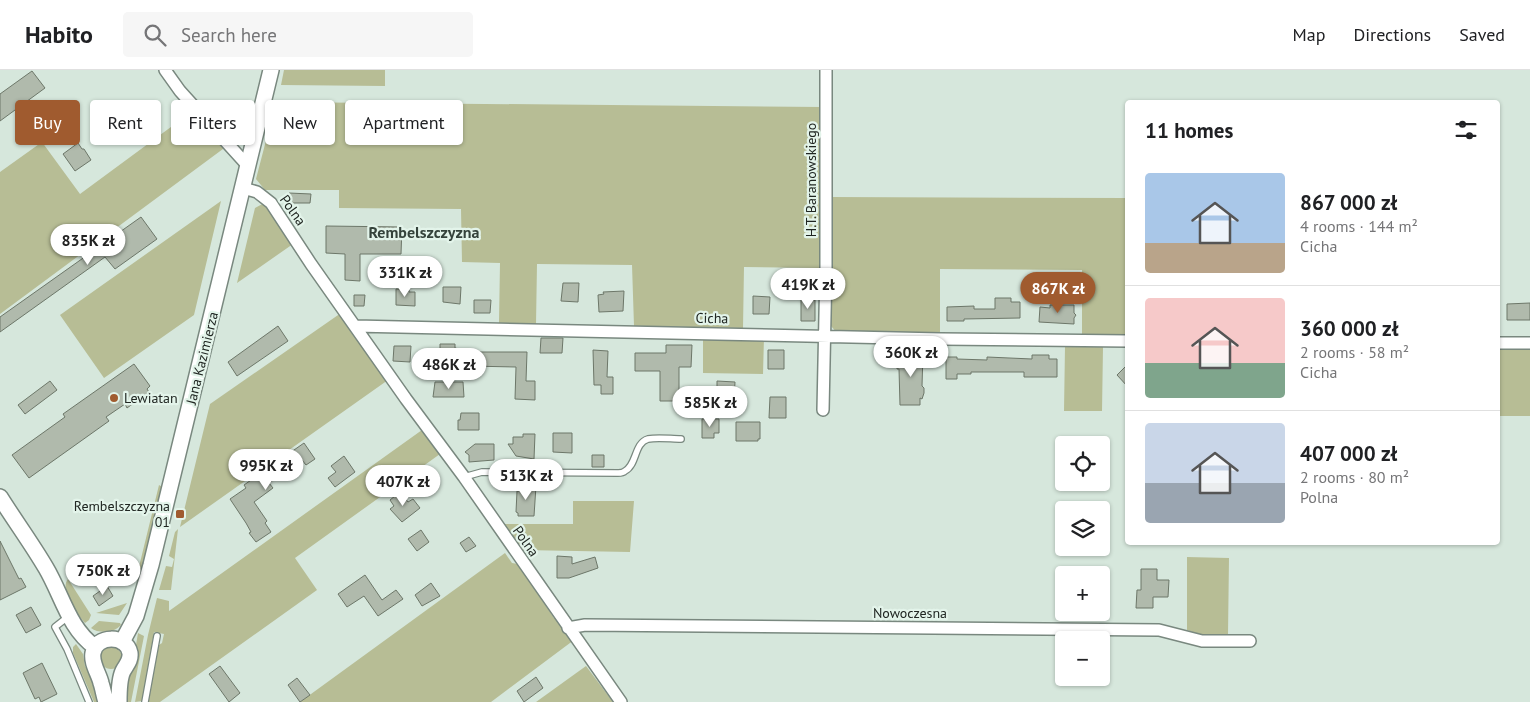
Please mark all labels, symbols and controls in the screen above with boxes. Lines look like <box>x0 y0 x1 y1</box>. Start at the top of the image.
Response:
search box <box>123 12 473 57</box>
text: Habito <box>25 19 93 50</box>
icon: search <box>141 21 169 49</box>
text: Search here <box>181 23 277 47</box>
text: Map <box>1293 23 1325 46</box>
text: Directions <box>1353 23 1431 46</box>
text: Saved <box>1459 23 1505 46</box>
chip: Buy <box>15 100 80 145</box>
chip: Rent <box>90 100 161 145</box>
chip: Filters <box>171 100 255 145</box>
chip: New <box>265 100 335 145</box>
chip: Apartment <box>345 100 463 145</box>
icon: filters <box>1452 116 1480 144</box>
text: 11 homes <box>1145 117 1233 144</box>
street label: H.T. Baranowskiego <box>802 123 820 237</box>
text: 867 000 zł <box>1300 189 1397 216</box>
street label: Polna <box>276 191 310 229</box>
icon: home <box>1185 193 1245 253</box>
text: 4 rooms · 144 m² <box>1300 216 1418 236</box>
district label: Rembelszczyzna <box>369 222 480 242</box>
pin: 835K zł <box>42 224 134 266</box>
text: 835K zł <box>61 230 115 250</box>
text: Cicha <box>1300 236 1337 256</box>
pin: 331K zł <box>359 256 451 298</box>
text: 331K zł <box>378 262 432 282</box>
pin: 419K zł <box>762 268 854 310</box>
pin: 867K zł <box>1012 272 1104 314</box>
text: 419K zł <box>781 274 835 294</box>
text: 867K zł <box>1031 278 1085 298</box>
street label: Cicha <box>696 309 729 327</box>
street label: Jana Kazimierza <box>182 310 222 407</box>
text: 360 000 zł <box>1300 315 1398 342</box>
icon: home <box>1185 318 1245 378</box>
pin: 360K zł <box>865 336 957 378</box>
text: 360K zł <box>884 342 938 362</box>
text: 2 rooms · 58 m² <box>1300 342 1409 362</box>
pin: 486K zł <box>403 348 495 390</box>
text: 486K zł <box>422 354 476 374</box>
text: Cicha <box>1300 362 1337 382</box>
pin: 585K zł <box>664 386 756 428</box>
place label: Lewiatan <box>124 389 178 407</box>
marker: Lewiatan <box>108 392 120 404</box>
text: 585K zł <box>683 392 737 412</box>
map controls <box>1055 436 1110 686</box>
button: locate <box>1055 436 1110 491</box>
text: 407 000 zł <box>1300 440 1397 467</box>
icon: home <box>1185 443 1245 503</box>
pin: 995K zł <box>220 448 312 491</box>
text: 995K zł <box>239 455 293 475</box>
pin: 513K zł <box>480 458 572 501</box>
pin: 407K zł <box>357 464 449 507</box>
text: 513K zł <box>499 465 553 485</box>
text: 2 rooms · 80 m² <box>1300 467 1409 487</box>
text: 407K zł <box>376 471 430 491</box>
text: Polna <box>1300 487 1338 507</box>
place label: Rembelszczyzna 01 <box>74 497 170 531</box>
button: layers <box>1055 501 1110 556</box>
marker: Rembelszczyzna 01 <box>174 508 186 520</box>
street label: Polna <box>509 522 543 560</box>
pin: 750K zł <box>57 554 149 596</box>
text: 750K zł <box>76 560 130 580</box>
button: + <box>1055 566 1110 621</box>
street label: Nowoczesna <box>873 604 947 622</box>
button: − <box>1055 631 1110 686</box>

